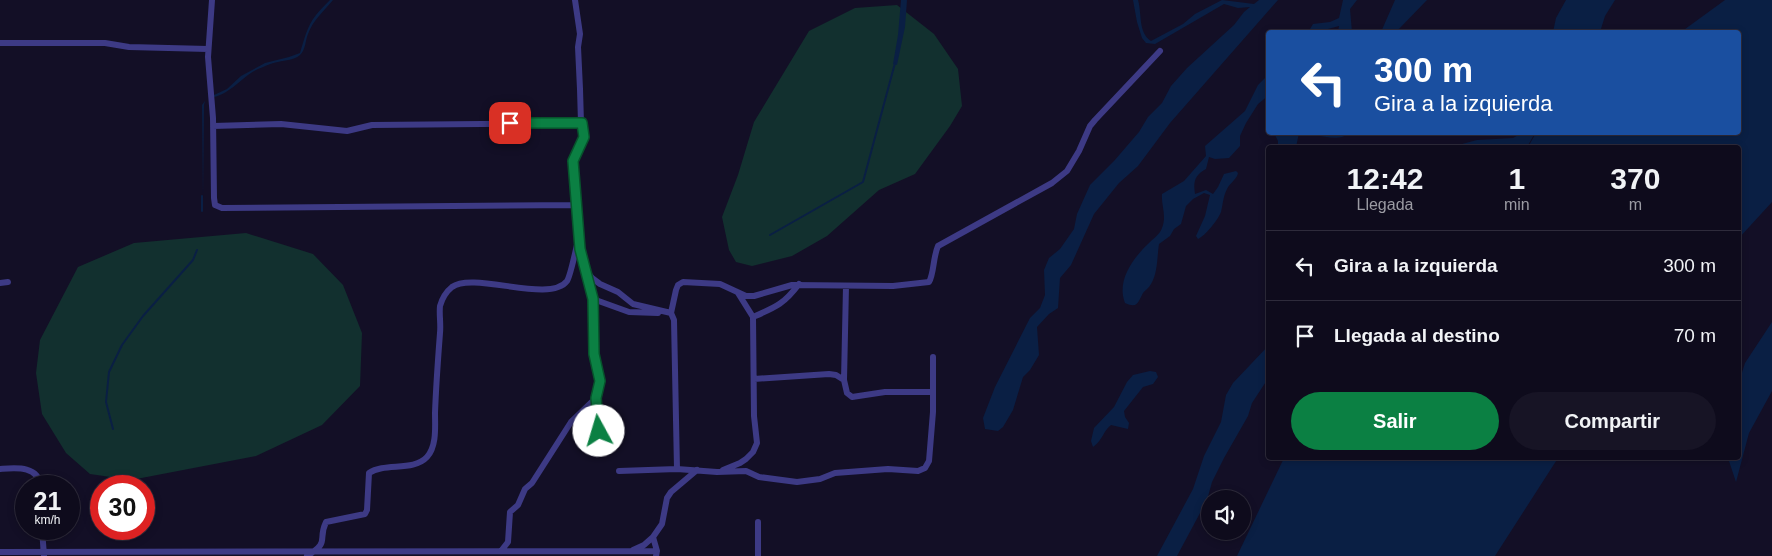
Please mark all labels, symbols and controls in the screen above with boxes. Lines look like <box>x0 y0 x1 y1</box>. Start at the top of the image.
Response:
icon: left <box>1291 50 1356 115</box>
text: 300 m <box>1374 50 1473 89</box>
text: Gira a la izquierda <box>1374 91 1553 116</box>
pin <box>489 102 531 144</box>
icon: arrive <box>496 109 524 137</box>
text: 12:42 <box>1347 162 1423 195</box>
text: 1 <box>1508 162 1525 195</box>
text: 370 <box>1610 162 1660 195</box>
text: Llegada <box>1356 196 1413 213</box>
text: min <box>1504 196 1530 213</box>
text: m <box>1629 196 1642 213</box>
icon: left <box>1291 252 1319 280</box>
text: Gira a la izquierda <box>1334 255 1498 276</box>
text: 300 m <box>1663 255 1716 276</box>
icon: arrive <box>1291 322 1319 350</box>
text: Llegada al destino <box>1334 325 1500 346</box>
text: 70 m <box>1674 325 1716 346</box>
button: Salir <box>1291 392 1499 450</box>
button: Compartir <box>1509 392 1716 450</box>
position arrow <box>572 404 624 456</box>
speed limit sign: 30 <box>90 475 155 540</box>
text: 21 <box>34 487 61 515</box>
map controls <box>1201 490 1251 540</box>
button: sound <box>1201 490 1251 540</box>
text: km/h <box>34 513 61 527</box>

